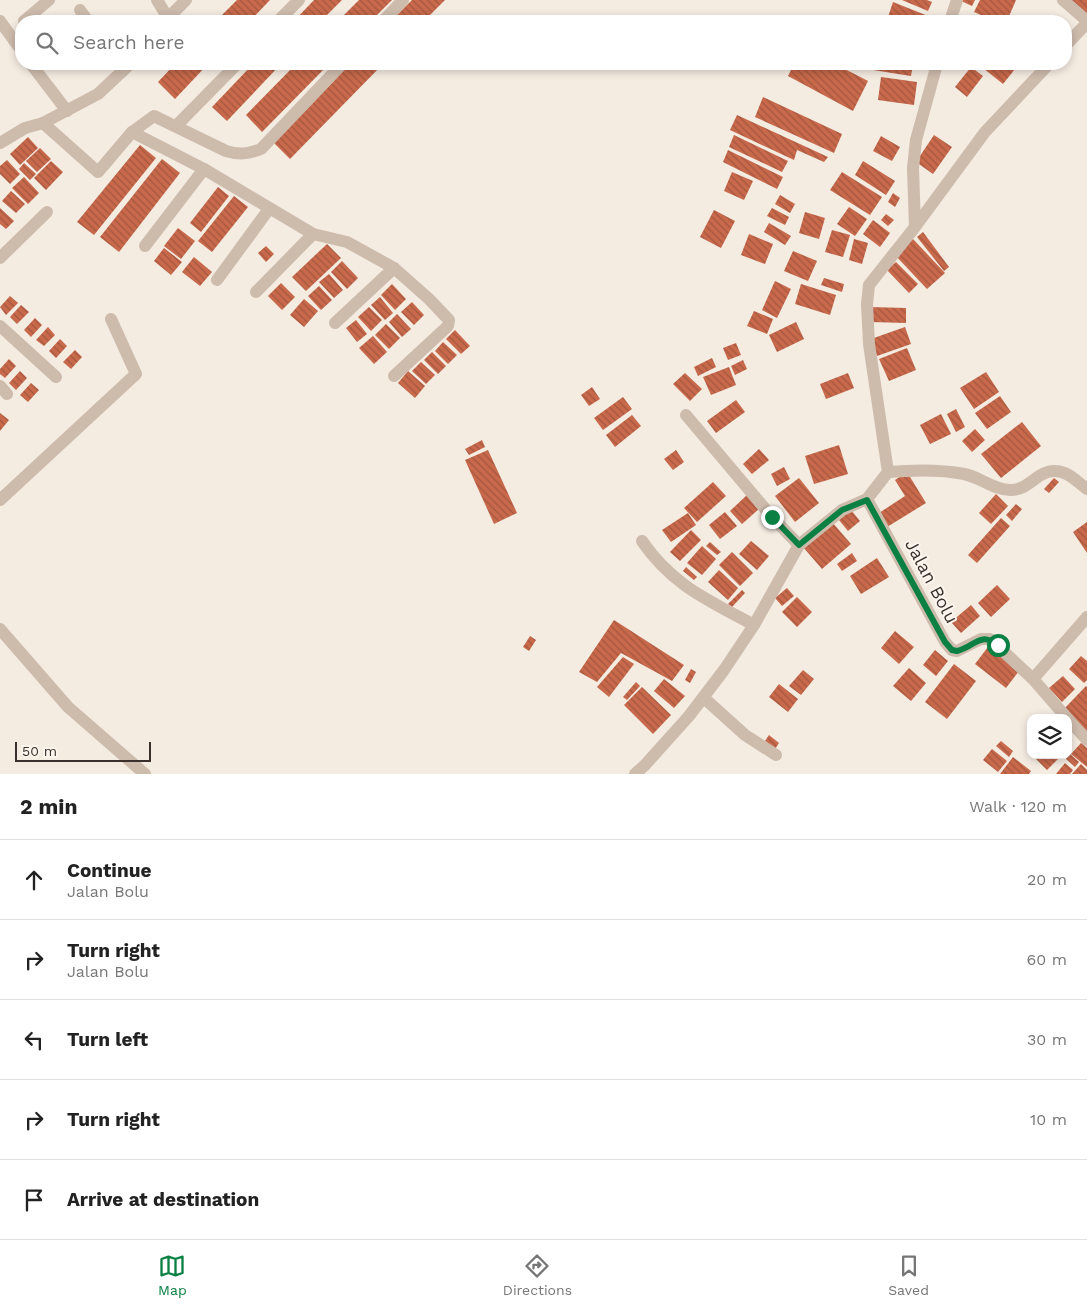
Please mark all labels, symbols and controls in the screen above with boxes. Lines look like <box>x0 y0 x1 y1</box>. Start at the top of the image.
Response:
search box <box>15 15 1072 70</box>
icon: search <box>33 29 61 57</box>
text: Search here <box>73 31 184 54</box>
route end <box>761 506 784 529</box>
street label: Jalan Bolu <box>901 535 963 627</box>
route start <box>987 634 1010 657</box>
map controls <box>1027 714 1072 759</box>
button: layers <box>1027 714 1072 759</box>
scale bar <box>15 739 151 762</box>
text: 50 m <box>22 743 57 759</box>
text: 2 min <box>20 794 77 819</box>
text: Walk · 120 m <box>969 797 1067 816</box>
text: Continue <box>67 859 151 882</box>
icon: ahead <box>20 866 48 894</box>
text: 20 m <box>1027 870 1067 889</box>
text: Jalan Bolu <box>67 882 149 901</box>
text: Turn right <box>67 939 160 962</box>
icon: right <box>20 946 48 974</box>
text: 60 m <box>1027 950 1067 969</box>
text: Jalan Bolu <box>67 962 149 981</box>
icon: left <box>20 1026 48 1054</box>
text: Turn left <box>67 1028 148 1051</box>
text: 30 m <box>1027 1030 1067 1049</box>
icon: right <box>20 1106 48 1134</box>
text: Turn right <box>67 1108 160 1131</box>
text: 10 m <box>1030 1110 1067 1129</box>
icon: arrive <box>20 1186 48 1214</box>
text: Arrive at destination <box>67 1188 259 1211</box>
tab: Map <box>158 1252 187 1298</box>
tab: Directions <box>503 1252 572 1298</box>
tab: Saved <box>888 1252 929 1298</box>

